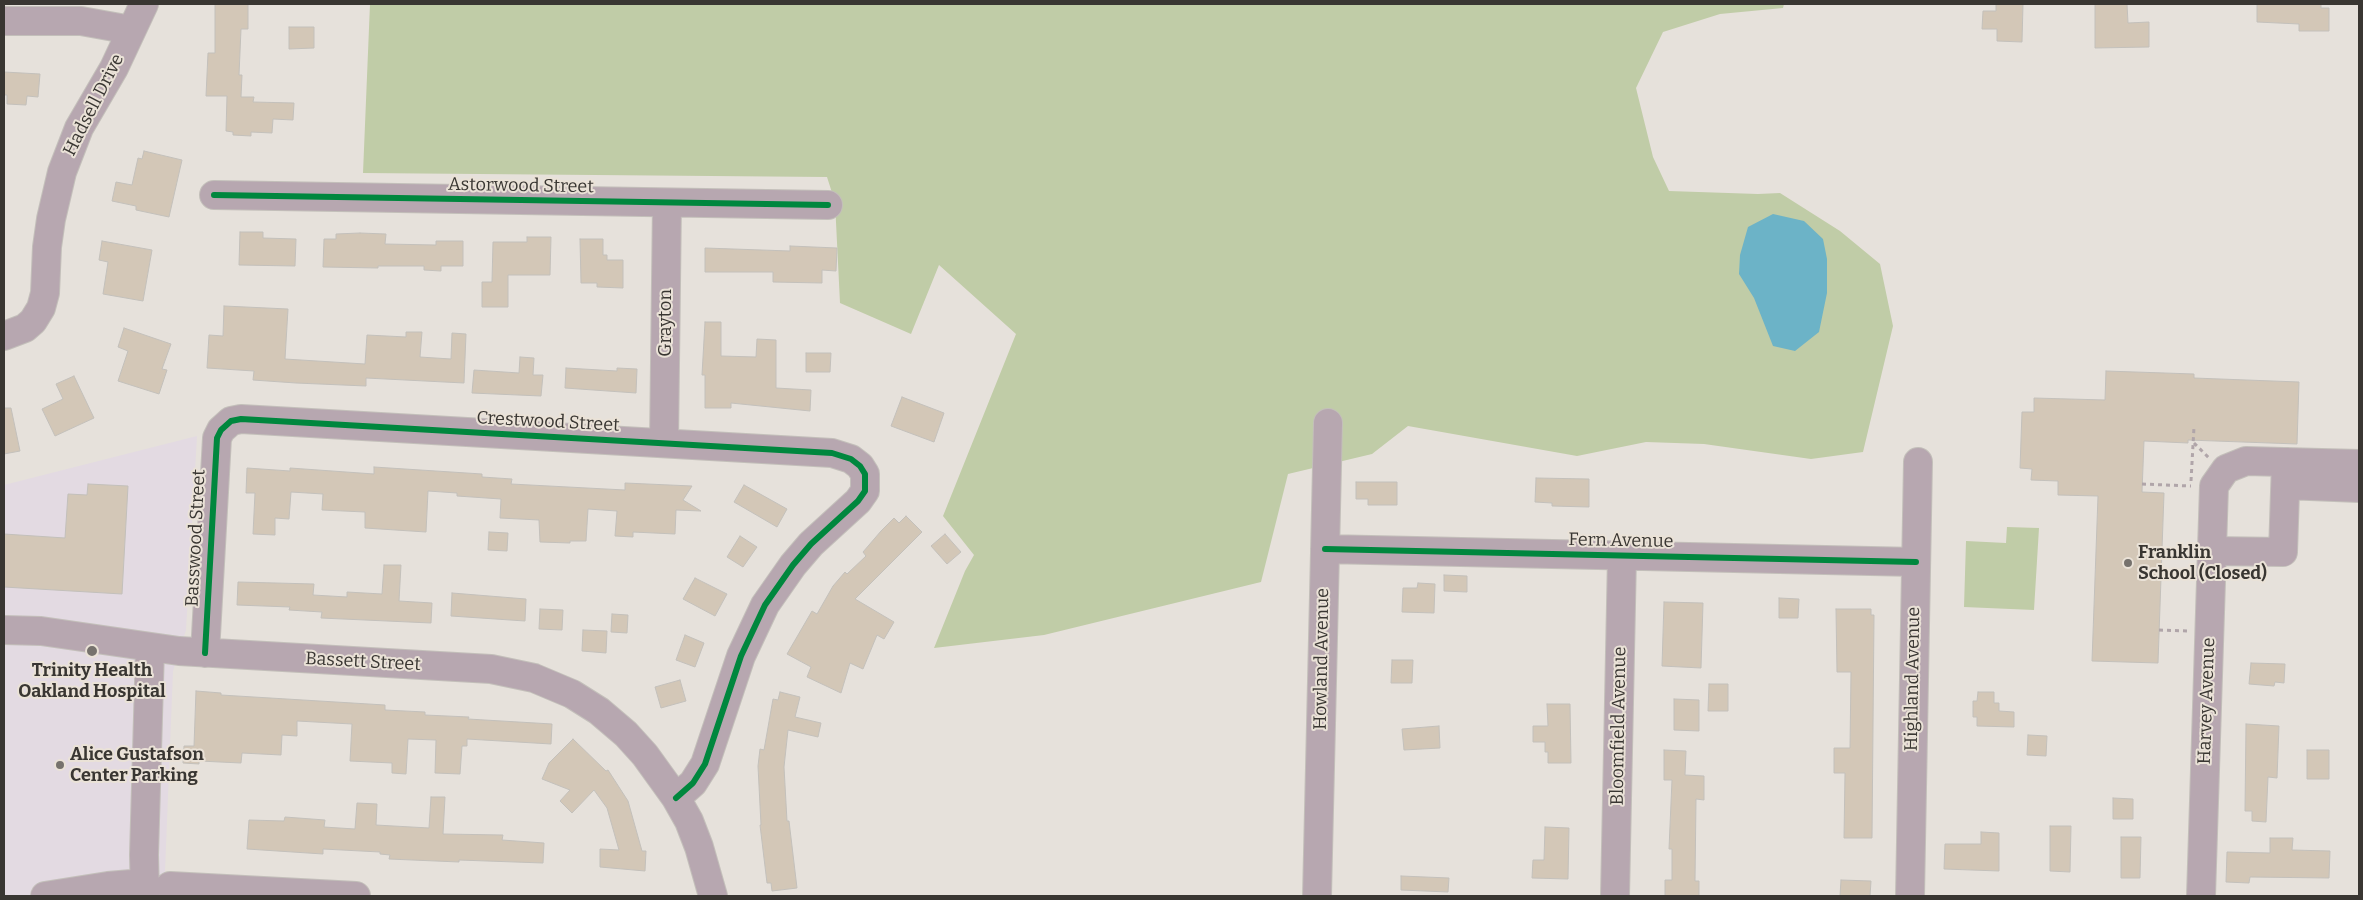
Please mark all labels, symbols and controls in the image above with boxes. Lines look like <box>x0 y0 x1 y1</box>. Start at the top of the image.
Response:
street label: Hadsell Drive <box>59 50 129 160</box>
street label: Astorwood Street <box>448 174 594 198</box>
street label: Grayton <box>655 289 677 357</box>
street label: Crestwood Street <box>476 407 620 437</box>
street label: Basswood Street <box>182 469 210 607</box>
street label: Fern Avenue <box>1568 529 1674 553</box>
place label: Franklin School (Closed) <box>2138 542 2267 584</box>
marker: Franklin School (Closed) <box>2122 557 2134 569</box>
street label: Howland Avenue <box>1310 588 1334 730</box>
street label: Highland Avenue <box>1901 607 1925 751</box>
street label: Harvey Avenue <box>2194 637 2220 765</box>
marker: Trinity Health Oakland Hospital <box>85 644 99 658</box>
street label: Bloomfield Avenue <box>1607 646 1631 806</box>
street label: Bassett Street <box>305 648 421 676</box>
place label: Trinity Health Oakland Hospital <box>18 660 166 702</box>
place label: Alice Gustafson Center Parking <box>70 744 204 786</box>
marker: Alice Gustafson Center Parking <box>54 759 66 771</box>

